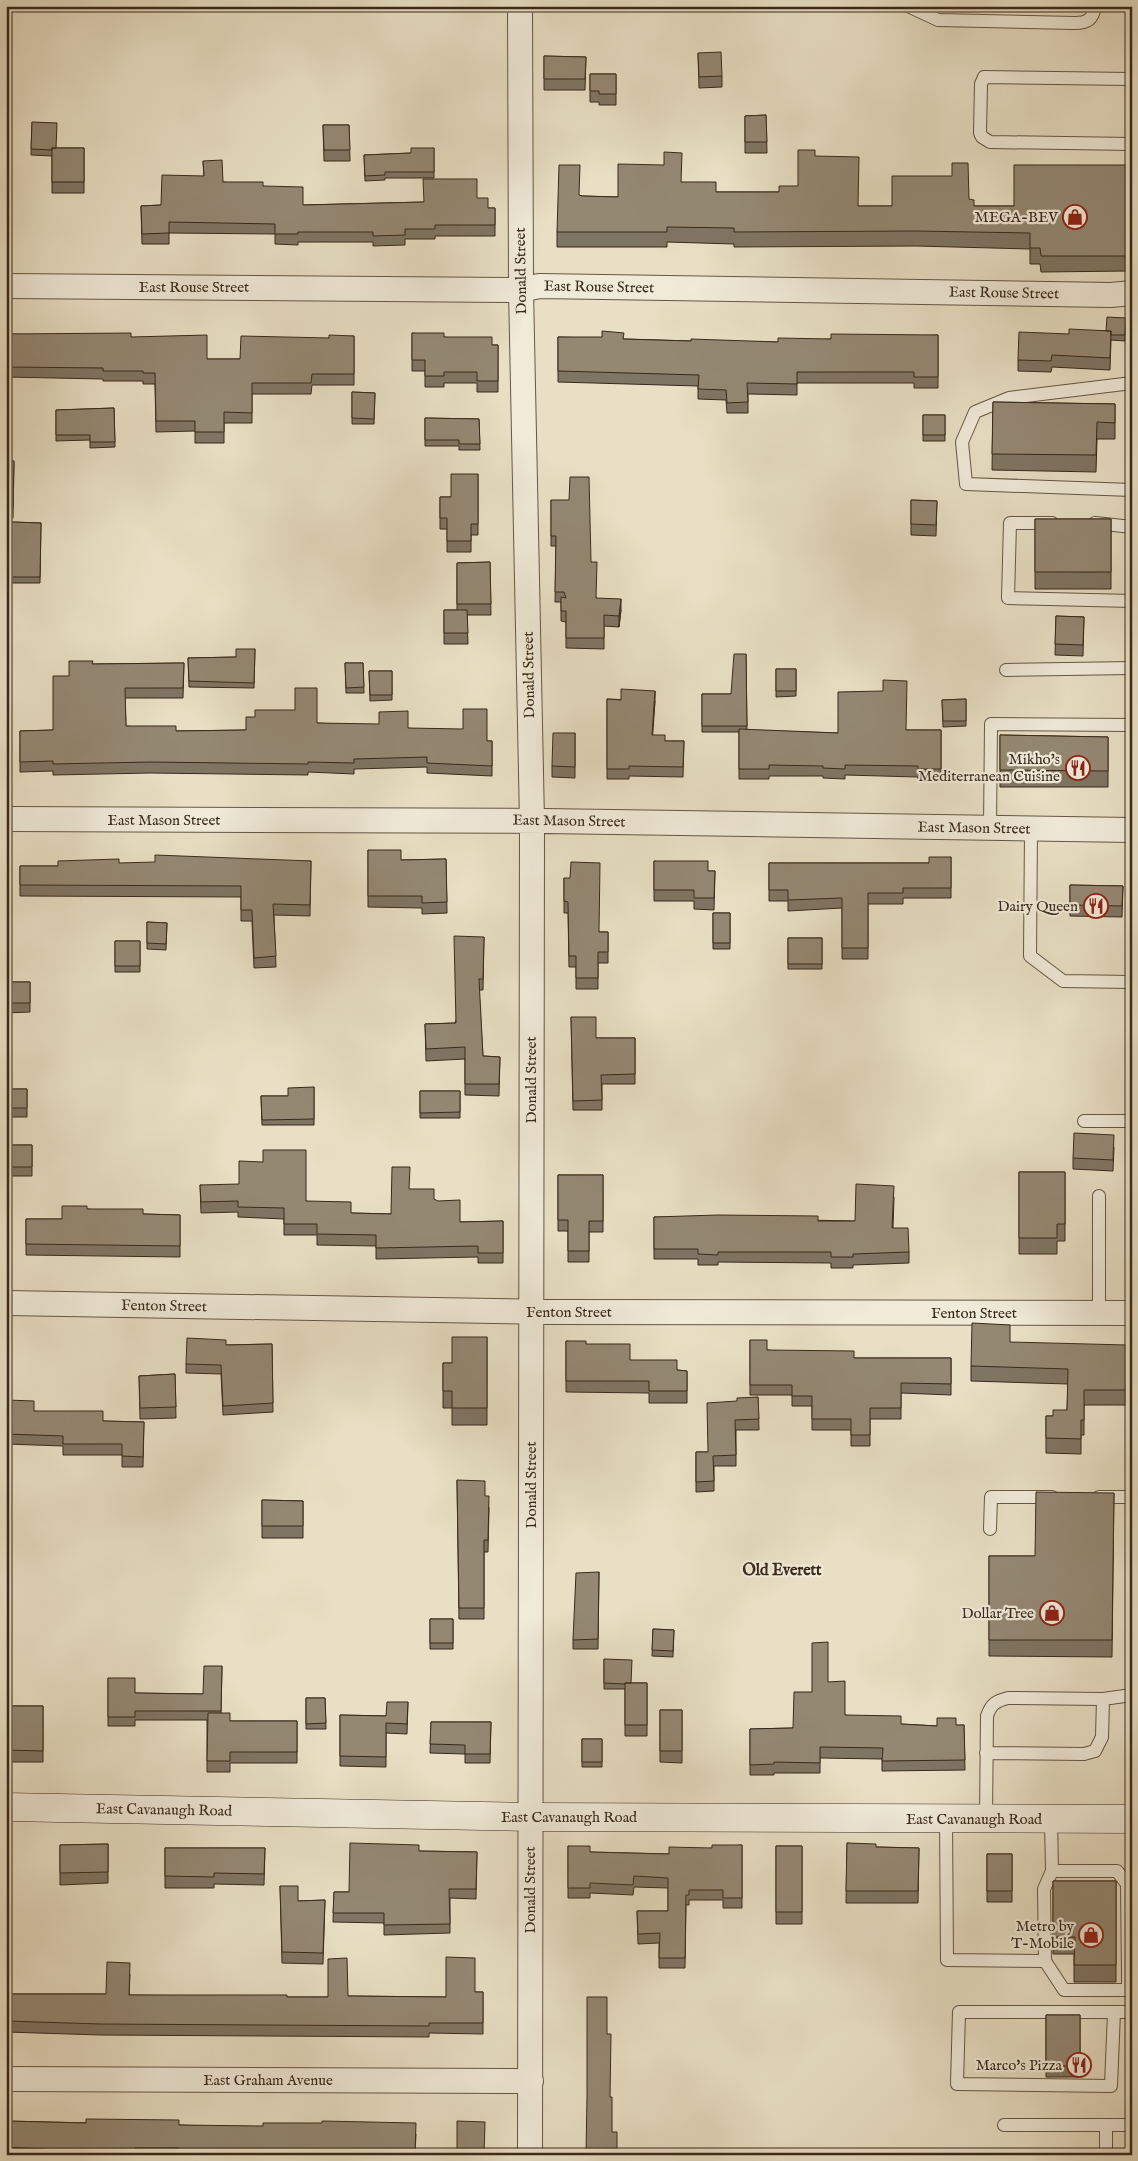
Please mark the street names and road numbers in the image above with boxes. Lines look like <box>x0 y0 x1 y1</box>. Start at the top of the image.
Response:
street label: Donald Street <box>511 227 531 315</box>
street label: East Rouse Street <box>544 277 654 297</box>
street label: East Rouse Street <box>139 278 249 297</box>
street label: East Rouse Street <box>949 283 1059 303</box>
street label: Donald Street <box>519 631 539 719</box>
street label: East Mason Street <box>108 811 221 830</box>
street label: East Mason Street <box>512 811 626 831</box>
street label: East Mason Street <box>917 818 1031 838</box>
street label: Donald Street <box>522 1036 541 1124</box>
street label: Fenton Street <box>121 1296 207 1316</box>
street label: Fenton Street <box>526 1303 612 1322</box>
street label: Fenton Street <box>931 1304 1017 1323</box>
street label: Donald Street <box>522 1441 541 1529</box>
street label: East Cavanaugh Road <box>96 1799 233 1821</box>
street label: East Cavanaugh Road <box>501 1808 638 1827</box>
street label: East Cavanaugh Road <box>906 1810 1043 1829</box>
street label: Donald Street <box>521 1846 540 1934</box>
street label: East Graham Avenue <box>203 2071 333 2090</box>

